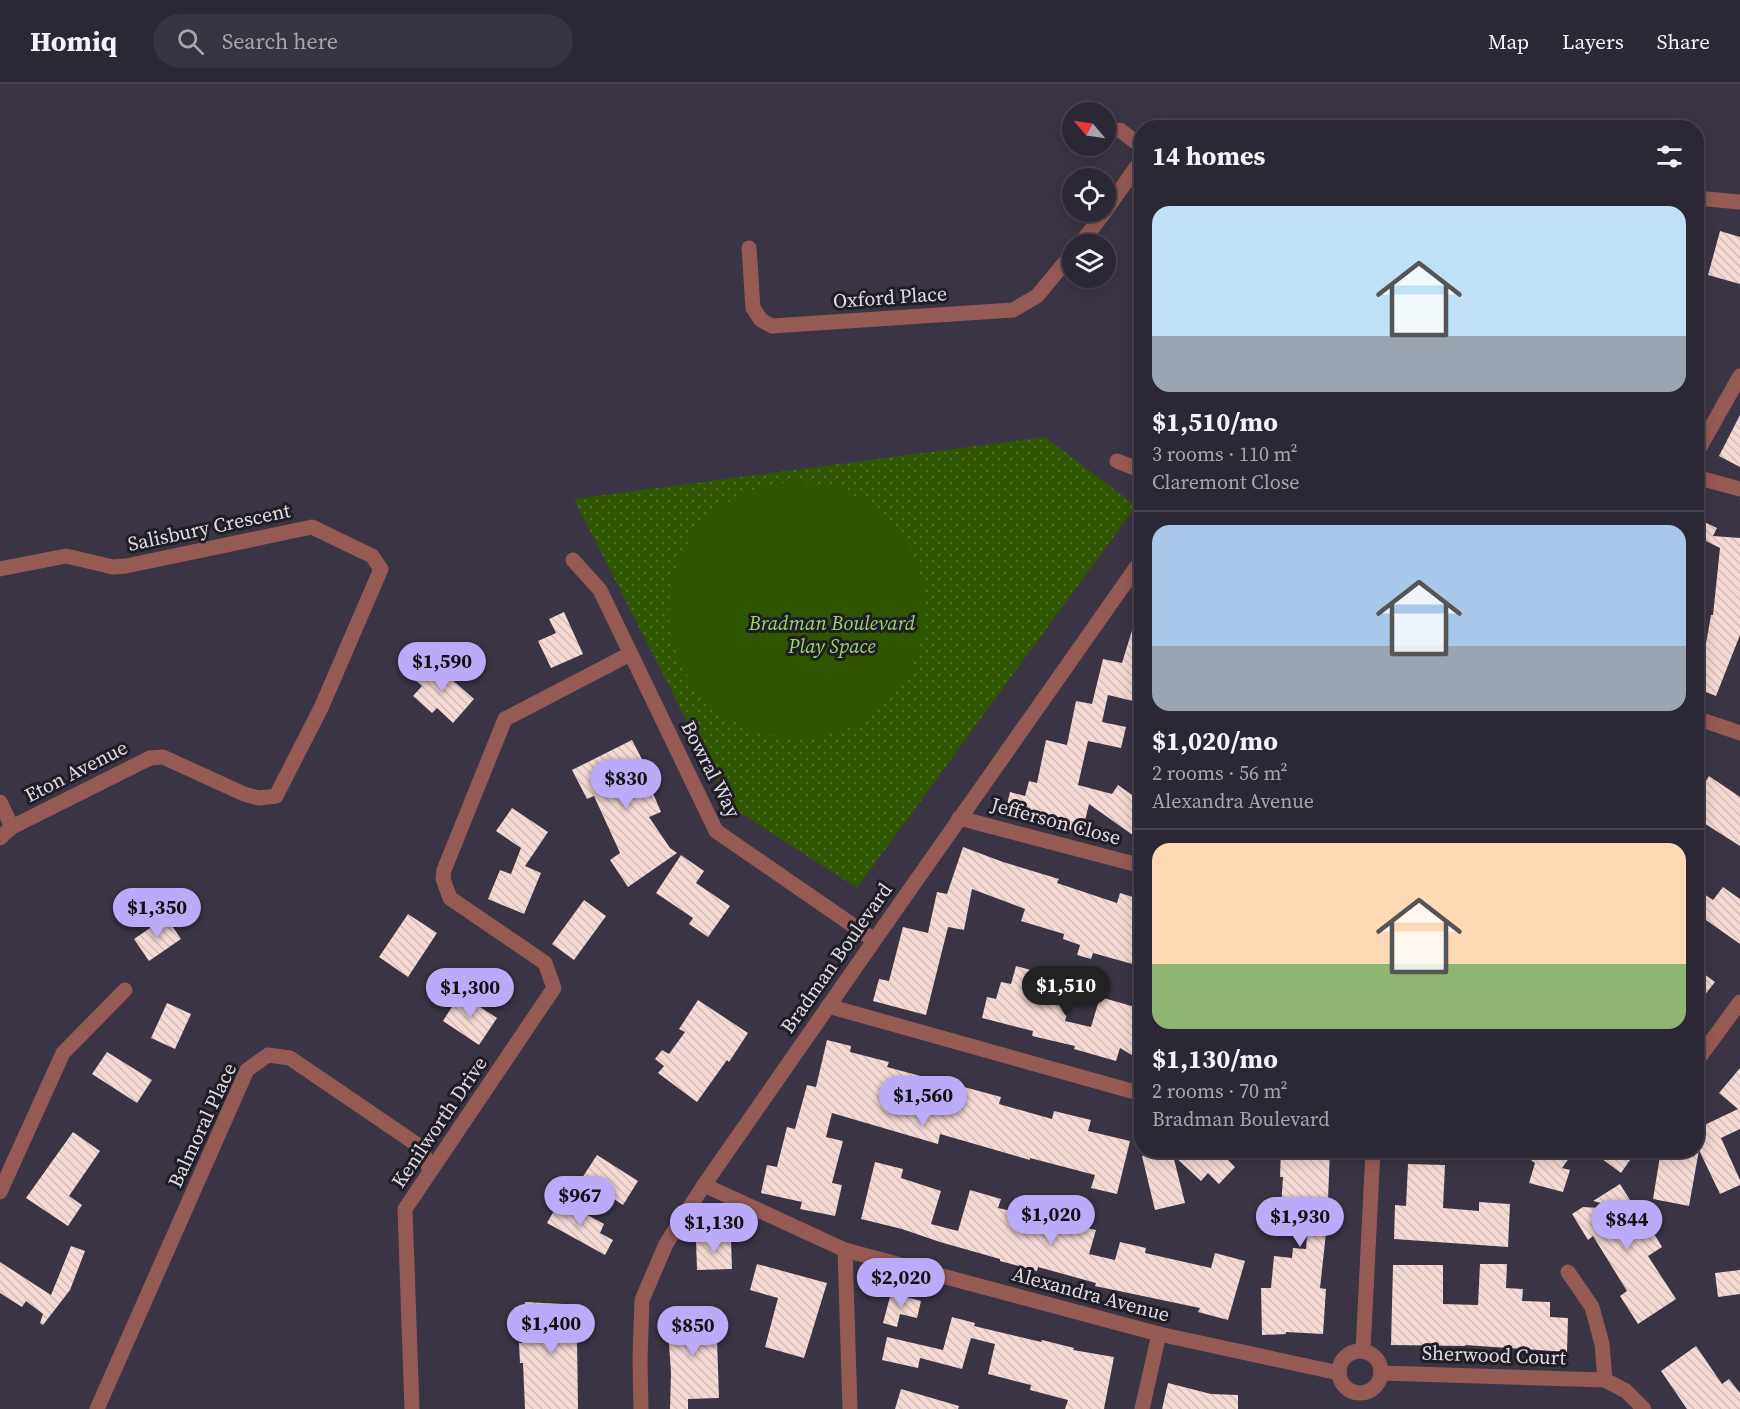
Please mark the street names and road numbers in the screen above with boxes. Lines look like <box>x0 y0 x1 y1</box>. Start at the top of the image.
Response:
street label: Oxford Place <box>832 279 948 315</box>
street label: Salisbury Crescent <box>125 496 293 558</box>
street label: Bowral Way <box>675 716 748 823</box>
street label: Eton Avenue <box>20 733 132 809</box>
street label: Jefferson Close <box>987 790 1124 852</box>
street label: Bradman Boulevard <box>774 877 899 1039</box>
street label: Kenilworth Drive <box>385 1051 493 1193</box>
street label: Balmoral Place <box>161 1058 243 1192</box>
street label: Alexandra Avenue <box>1009 1260 1173 1328</box>
street label: Sherwood Court <box>1421 1338 1567 1372</box>

